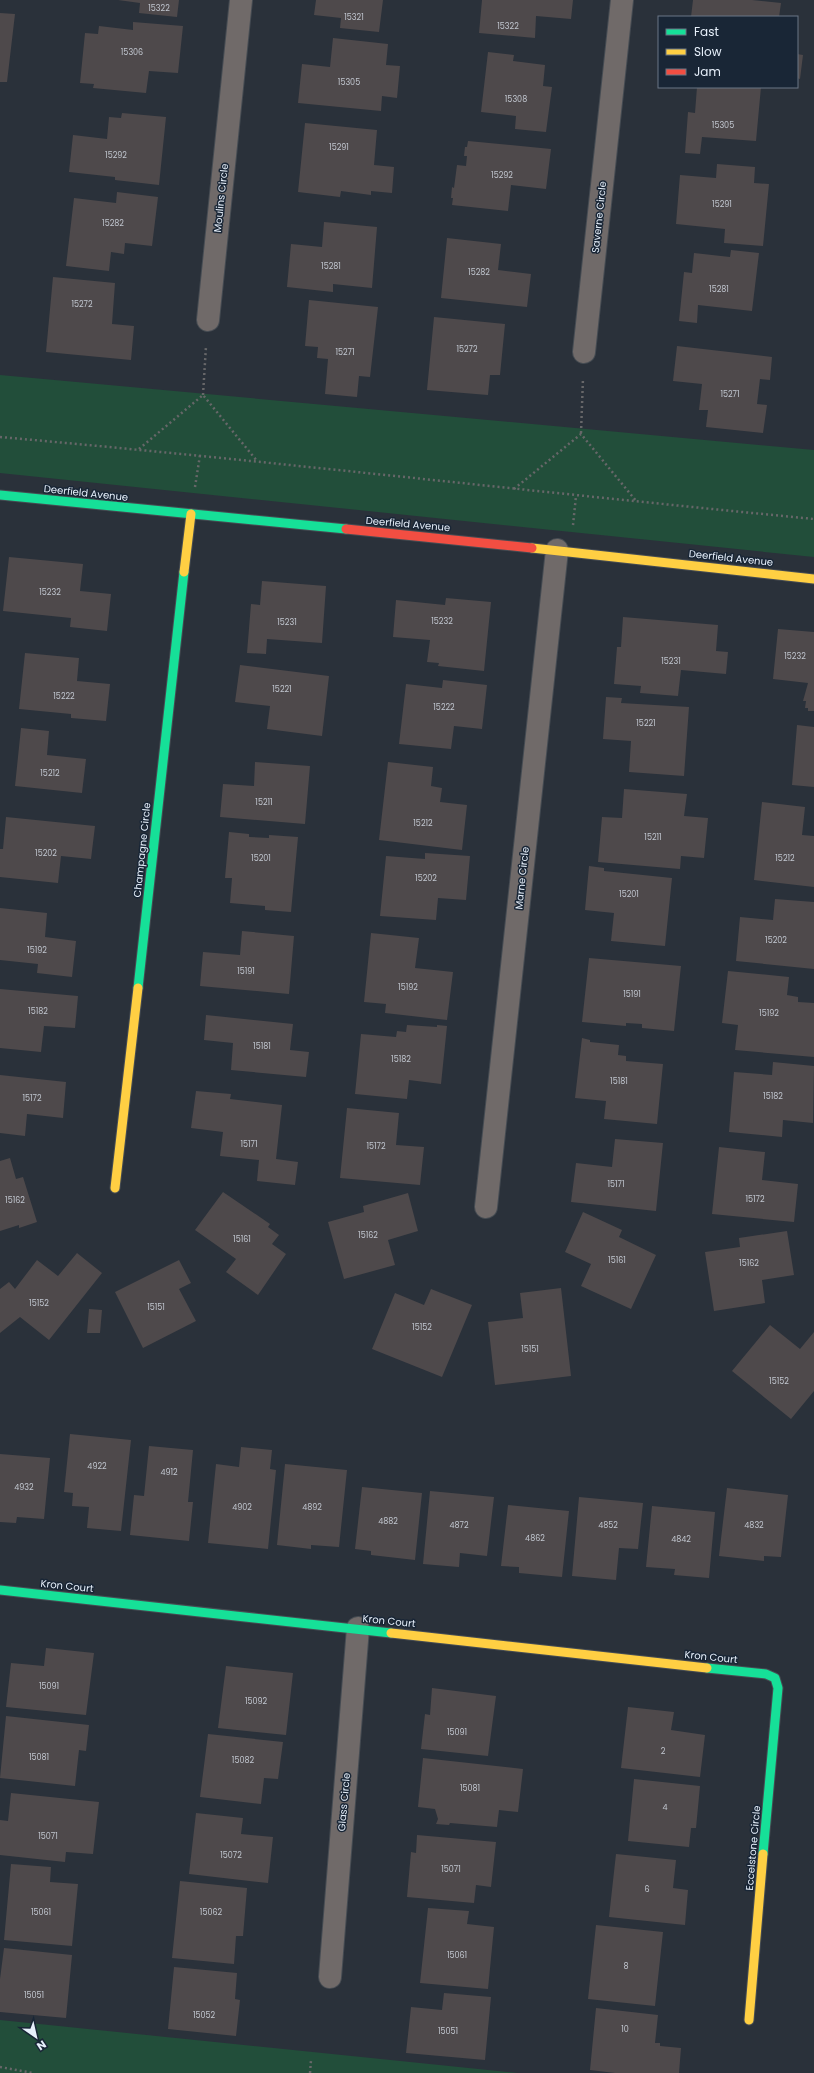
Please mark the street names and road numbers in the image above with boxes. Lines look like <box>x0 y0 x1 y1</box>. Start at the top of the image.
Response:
street label: Moulins Circle <box>210 163 232 233</box>
street label: Saverne Circle <box>588 180 610 254</box>
street label: Deerfield Avenue <box>43 481 129 505</box>
street label: Deerfield Avenue <box>365 513 451 535</box>
street label: Deerfield Avenue <box>688 546 774 570</box>
street label: Champagne Circle <box>130 802 154 898</box>
street label: Marne Circle <box>511 846 533 910</box>
street label: Kron Court <box>40 1576 95 1596</box>
street label: Kron Court <box>362 1611 417 1631</box>
street label: Kron Court <box>684 1647 739 1667</box>
street label: Glass Circle <box>334 1772 354 1832</box>
street label: Eccelstone Circle <box>742 1805 764 1891</box>

